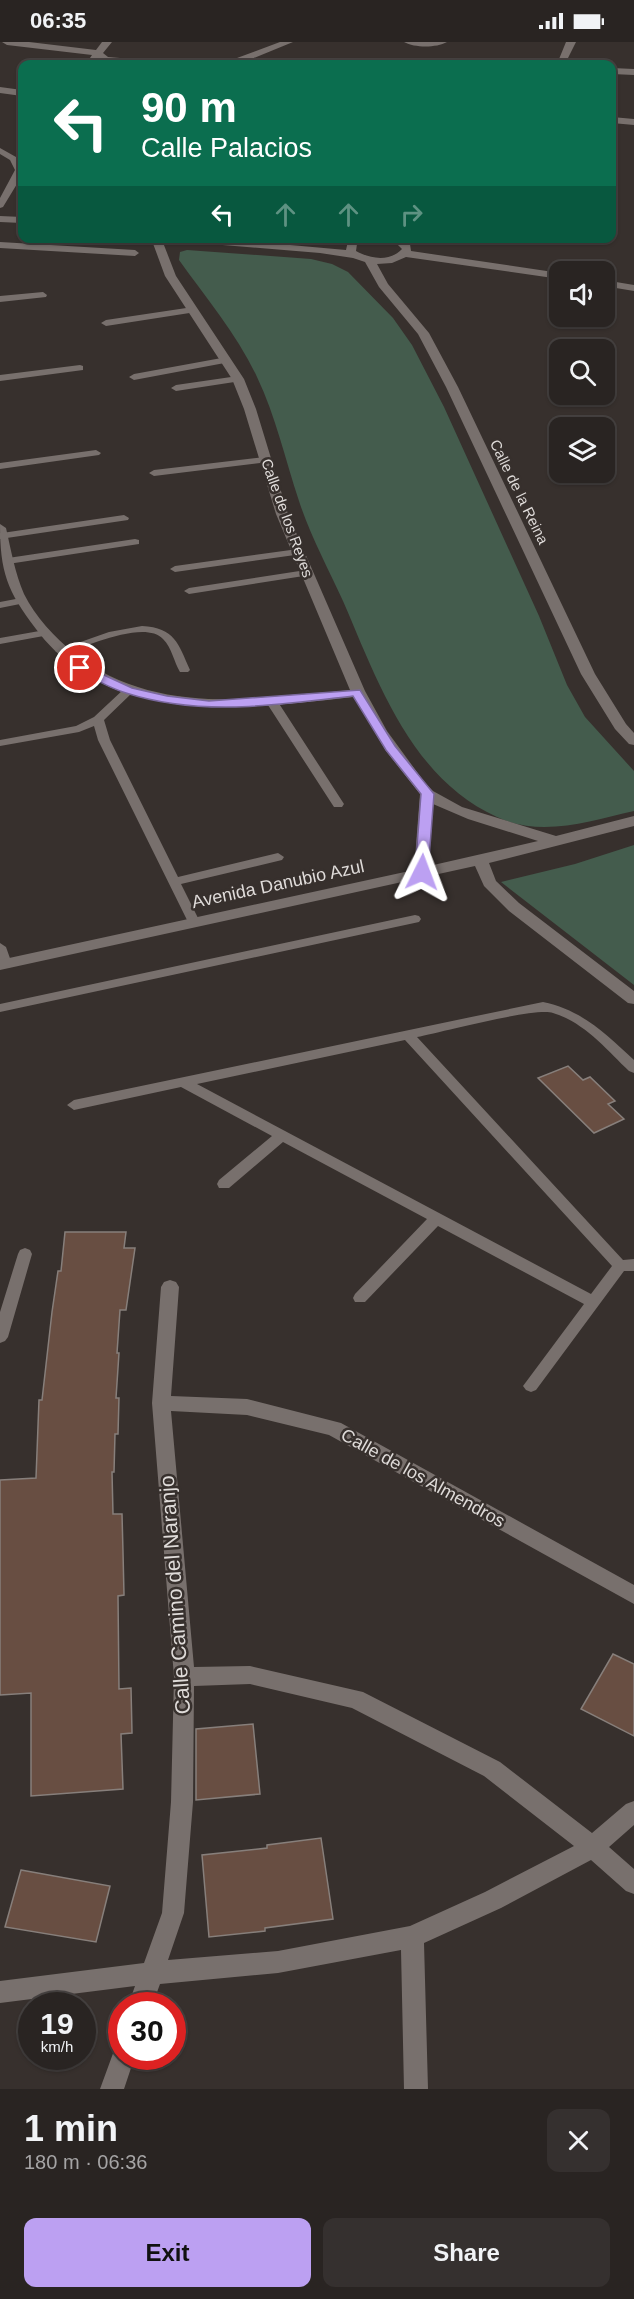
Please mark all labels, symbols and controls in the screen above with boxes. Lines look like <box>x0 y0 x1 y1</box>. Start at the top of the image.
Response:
text: 06:35 <box>30 8 86 33</box>
icon: left <box>42 84 120 162</box>
text: 90 m <box>141 84 237 131</box>
text: Calle Palacios <box>141 133 312 163</box>
icon: left <box>206 198 239 231</box>
icon: ahead <box>269 198 302 231</box>
icon: ahead <box>332 198 365 231</box>
icon: right <box>395 198 428 231</box>
map controls <box>549 261 615 483</box>
button: sound <box>549 261 615 327</box>
button: search <box>549 339 615 405</box>
button: layers <box>549 417 615 483</box>
street label: Calle de la Reina <box>487 437 552 547</box>
street label: Calle de los Reyes <box>258 456 317 579</box>
pin <box>54 642 105 693</box>
icon: arrive <box>63 651 96 684</box>
position arrow <box>390 840 454 904</box>
street label: Avenida Danubio Azul <box>190 856 366 912</box>
street label: Calle de los Almendros <box>338 1425 508 1531</box>
street label: Calle Camino del Naranjo <box>155 1475 194 1715</box>
speed limit sign: 30 <box>108 1992 186 2070</box>
text: 19 <box>40 2007 74 2040</box>
text: km/h <box>41 2038 73 2055</box>
text: 1 min <box>24 2108 118 2149</box>
button: close <box>547 2109 610 2172</box>
text: 180 m · 06:36 <box>24 2151 147 2173</box>
button: Exit <box>24 2218 311 2287</box>
button: Share <box>323 2218 610 2287</box>

